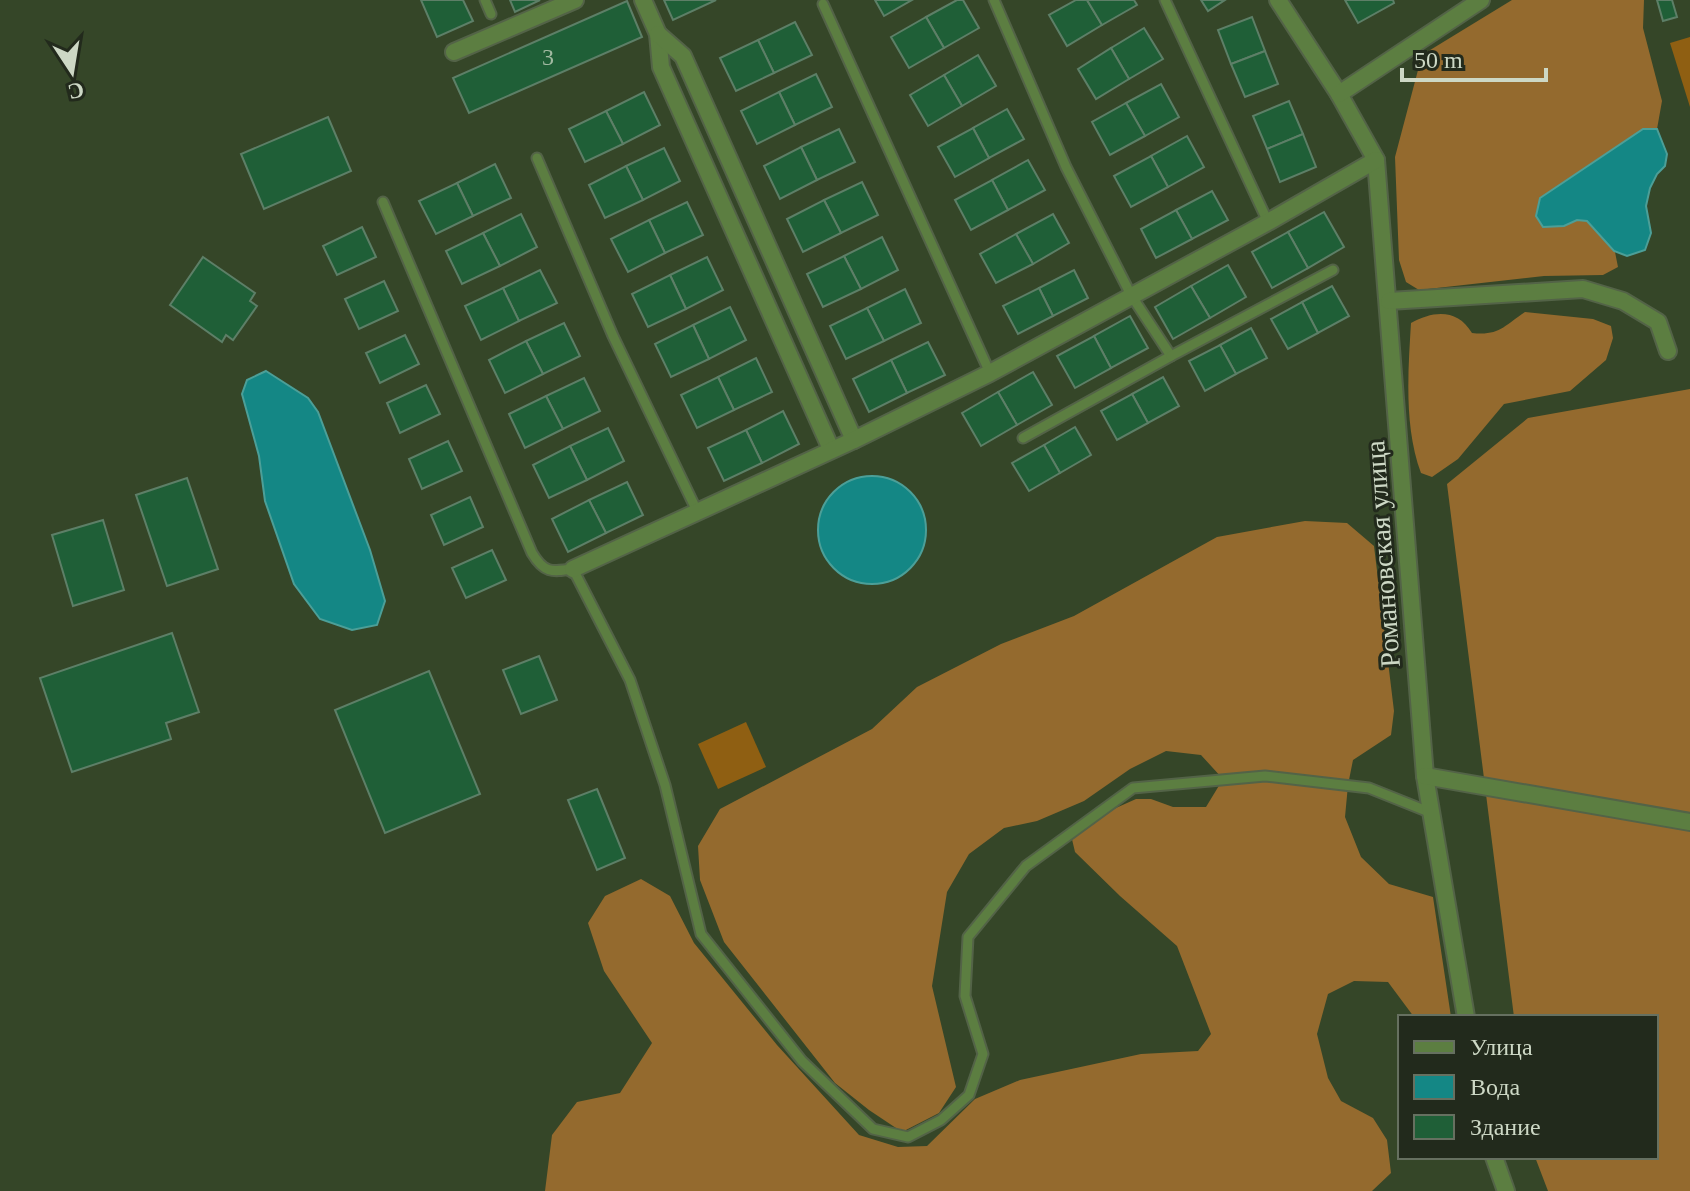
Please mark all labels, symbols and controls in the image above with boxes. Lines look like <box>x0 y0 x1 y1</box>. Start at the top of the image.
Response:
north arrow <box>32 32 112 112</box>
scale bar <box>1402 32 1546 82</box>
house number: 3 <box>542 44 554 70</box>
text: 50 m <box>1414 47 1463 73</box>
text: С <box>66 77 86 105</box>
street label: Романовская улица <box>1359 439 1406 668</box>
legend <box>1398 1015 1658 1159</box>
text: Улица <box>1470 1034 1533 1060</box>
text: Вода <box>1470 1074 1521 1100</box>
text: Здание <box>1470 1114 1541 1140</box>

